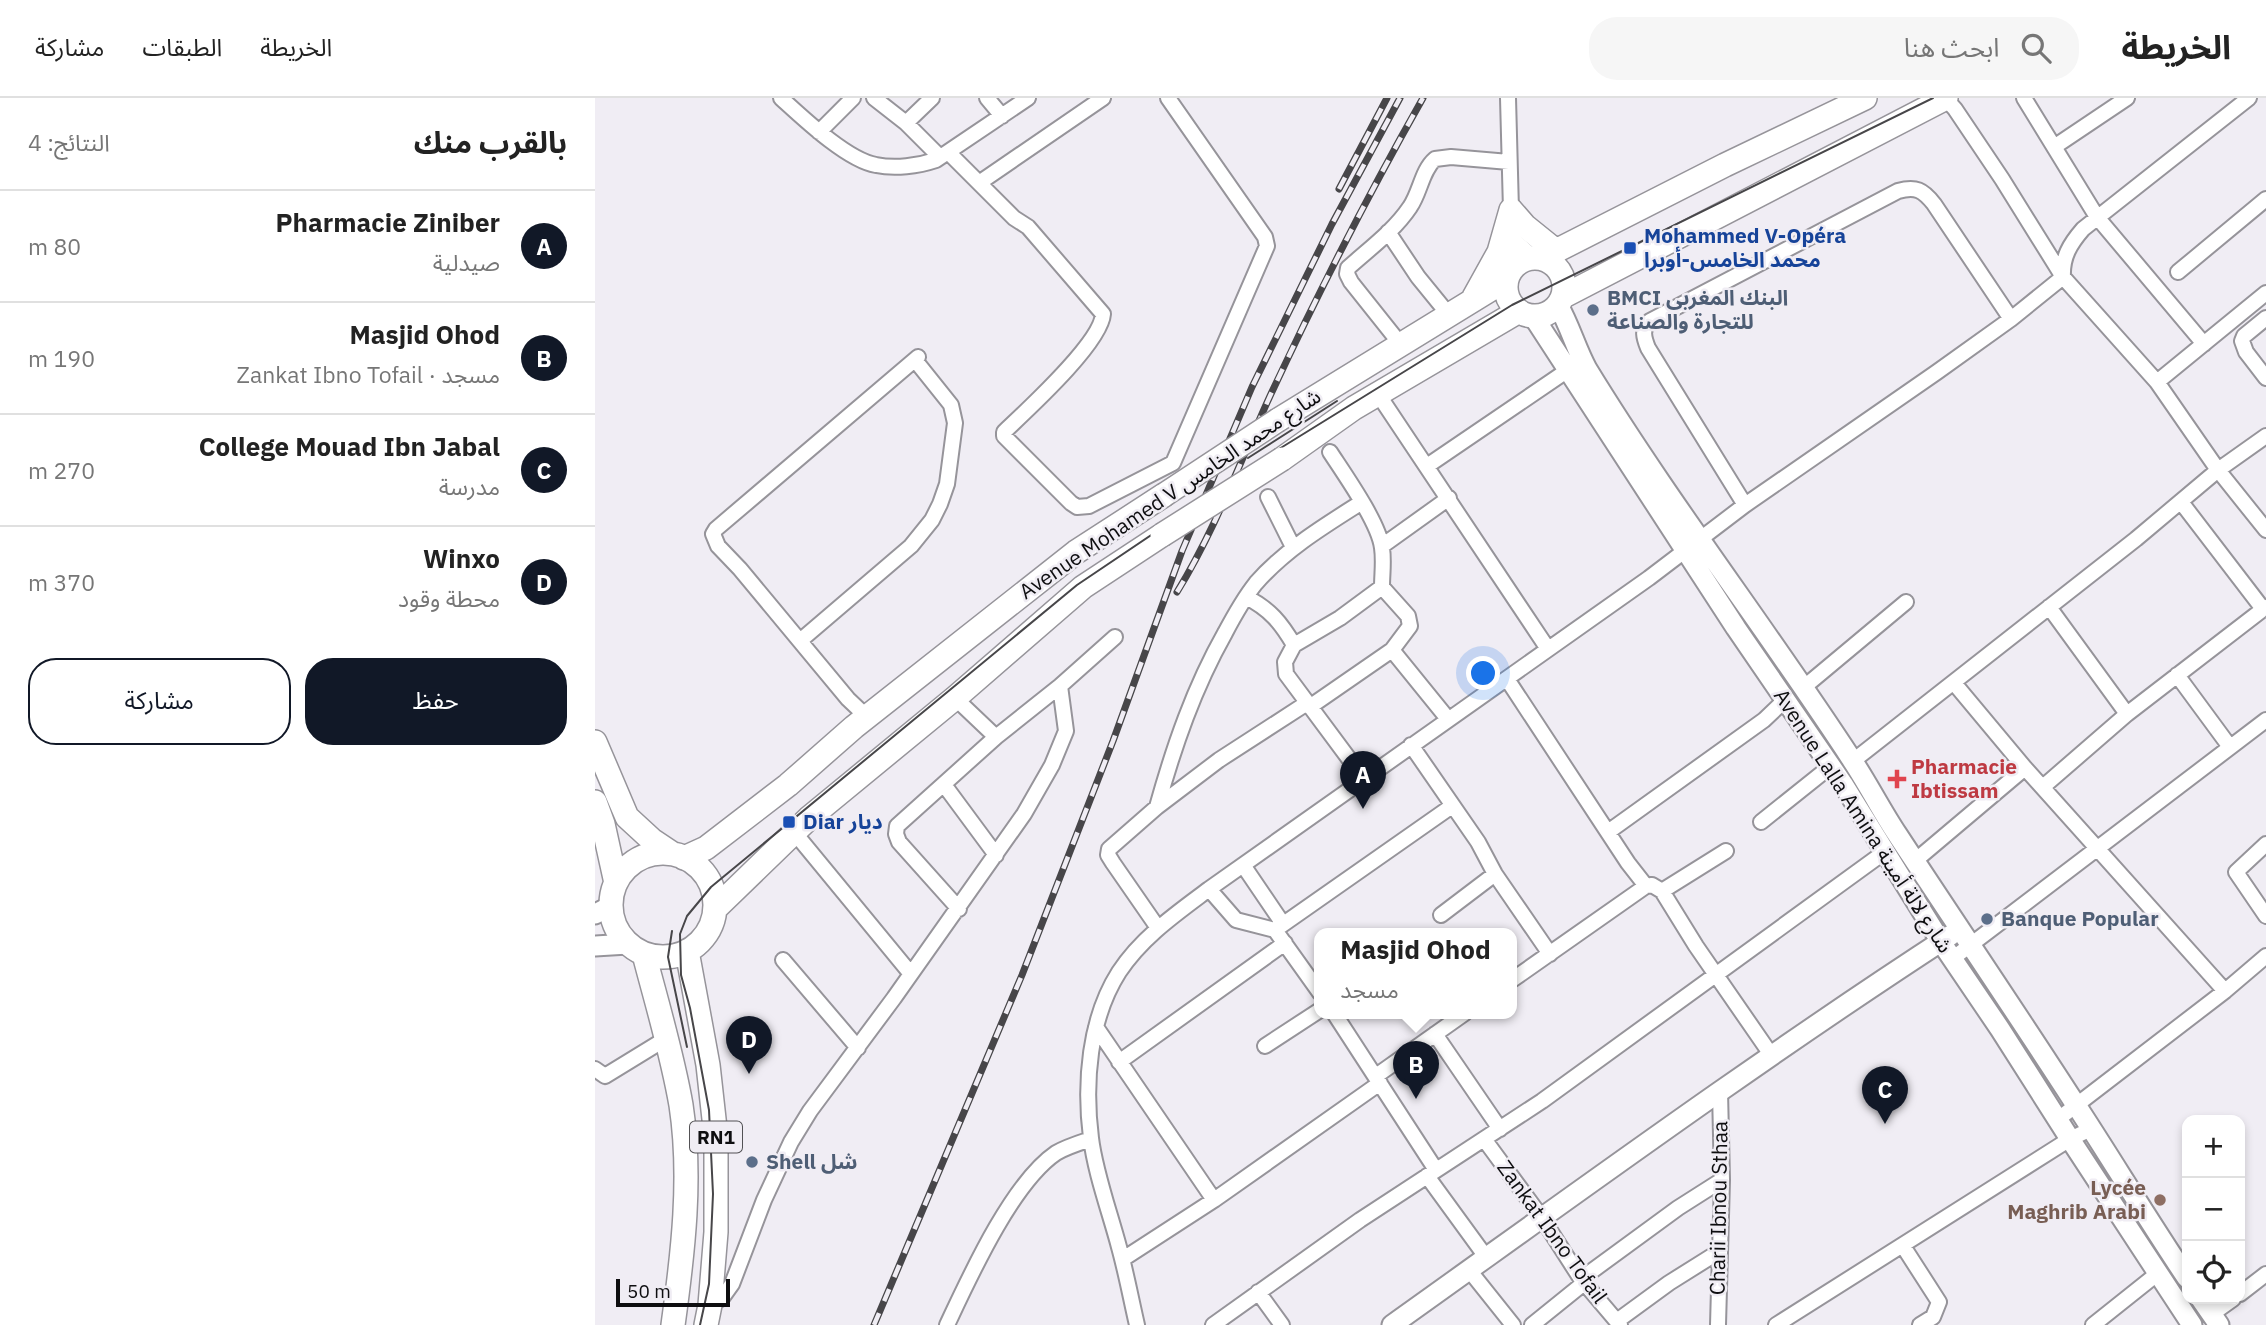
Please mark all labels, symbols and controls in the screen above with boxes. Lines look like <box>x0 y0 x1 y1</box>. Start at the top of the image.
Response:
search box <box>1589 17 2079 80</box>
text: الخريطة <box>2121 25 2231 68</box>
icon: search <box>2017 29 2055 67</box>
text: ابحث هنا <box>1904 30 1999 64</box>
text: مشاركة <box>35 31 104 63</box>
text: الطبقات <box>142 31 222 63</box>
text: الخريطة <box>260 31 332 63</box>
text: بالقرب منك <box>414 122 567 161</box>
text: النتائج: 4 <box>28 127 110 157</box>
text: Pharmacie Ziniber <box>275 205 500 239</box>
place label: Mohammed V-Opéra محمد الخامس-أوبرا <box>1644 221 1846 273</box>
text: 80 m <box>28 231 81 261</box>
text: A <box>536 231 552 261</box>
marker: Mohammed V-Opéra محمد الخامس-أوبرا <box>1622 240 1638 256</box>
text: صيدلية <box>433 247 500 277</box>
place label: BMCI البنك المغربي للتجارة والصناعة <box>1607 283 1788 335</box>
marker: BMCI البنك المغربي للتجارة والصناعة <box>1585 302 1601 318</box>
text: Masjid Ohod <box>349 317 500 351</box>
text: 190 m <box>28 343 95 373</box>
text: B <box>536 343 552 373</box>
text: مسجد · Zankat Ibno Tofail <box>237 359 500 389</box>
street label: Avenue Mohamed V شارع محمد الخامس <box>1013 381 1327 607</box>
text: College Mouad Ibn Jabal <box>199 429 500 463</box>
text: 270 m <box>28 455 95 485</box>
text: C <box>537 455 552 485</box>
text: مدرسة <box>439 471 500 501</box>
text: Winxo <box>423 541 500 575</box>
text: 370 m <box>28 567 95 597</box>
text: D <box>536 567 552 597</box>
text: محطة وقود <box>398 583 500 613</box>
your location <box>1466 656 1500 690</box>
button: مشاركة <box>28 658 291 745</box>
button: حفظ <box>305 658 567 745</box>
street label: Avenue Lalla Amina شارع لالة أمينة <box>1766 683 1960 959</box>
pin: A <box>1340 751 1386 809</box>
place label: Pharmacie Ibtissam <box>1911 752 2017 804</box>
marker: Pharmacie Ibtissam <box>1889 771 1905 787</box>
place label: Diar ديار <box>803 807 883 835</box>
marker: Diar ديار <box>781 814 797 830</box>
place label: Banque Popular <box>2001 904 2159 932</box>
marker: Banque Popular <box>1979 911 1995 927</box>
popup <box>1314 928 1517 1019</box>
text: Masjid Ohod <box>1340 932 1491 966</box>
text: مسجد <box>1340 974 1399 1004</box>
pin: D <box>726 1016 772 1074</box>
pin: B <box>1393 1041 1439 1099</box>
pin: C <box>1862 1066 1908 1124</box>
map controls <box>2182 1115 2245 1304</box>
button: + <box>2182 1115 2245 1178</box>
road number: RN1 <box>690 1121 742 1152</box>
street label: Charii Ibnou Sthaa <box>1702 1121 1734 1295</box>
place label: Shell شل <box>766 1147 858 1175</box>
marker: Shell شل <box>744 1154 760 1170</box>
street label: Zankat Ibno Tofail <box>1491 1154 1614 1309</box>
place label: Lycée Maghrib Arabi <box>2007 1173 2146 1225</box>
button: − <box>2182 1178 2245 1241</box>
marker: Lycée Maghrib Arabi <box>2152 1192 2168 1208</box>
button: locate <box>2182 1241 2245 1304</box>
scale bar <box>616 1276 730 1308</box>
text: 50 m <box>627 1279 671 1303</box>

